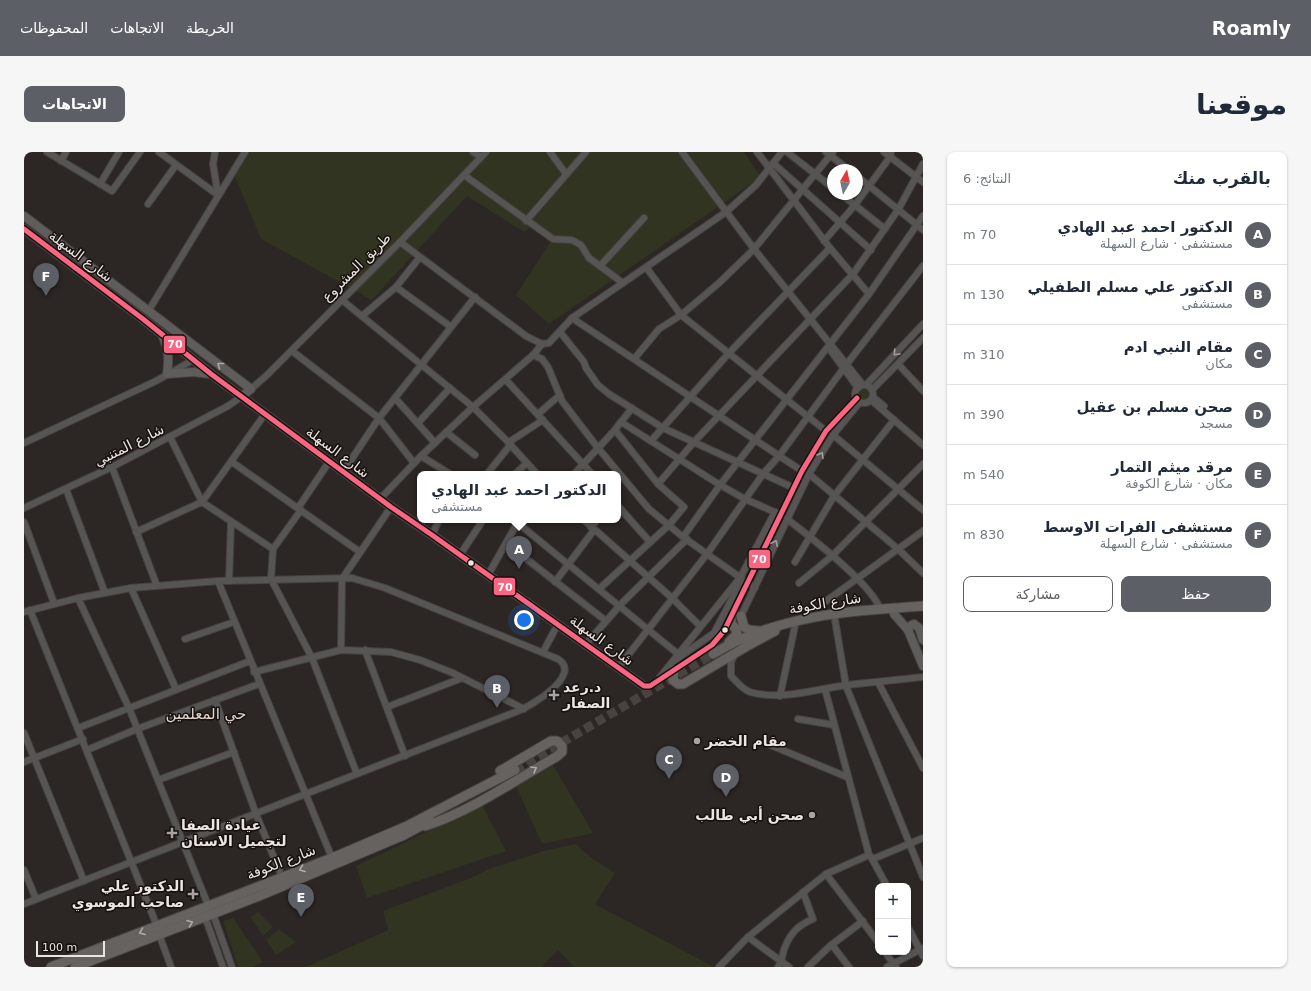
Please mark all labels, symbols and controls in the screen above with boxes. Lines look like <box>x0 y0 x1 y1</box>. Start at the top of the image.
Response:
text: Roamly <box>1212 17 1291 39</box>
text: المحفوظات <box>20 20 88 36</box>
text: الاتجاهات <box>110 20 164 36</box>
text: الخريطة <box>186 20 234 36</box>
button: الاتجاهات <box>24 86 125 122</box>
text: موقعنا <box>1196 88 1287 121</box>
north arrow <box>827 164 863 200</box>
text: بالقرب منك <box>1173 168 1271 188</box>
text: النتائج: 6 <box>963 171 1011 186</box>
text: الدكتور احمد عبد الهادي <box>1058 218 1233 236</box>
street label: شارع السهلة <box>46 227 116 286</box>
text: 70 m <box>963 227 996 242</box>
text: A <box>1253 227 1263 242</box>
street label: طريق المشروع <box>318 229 394 305</box>
text: مستشفى · شارع السهلة <box>1100 236 1233 251</box>
pin: F <box>33 263 59 296</box>
text: الدكتور علي مسلم الطفيلي <box>1027 278 1233 296</box>
text: 130 m <box>963 287 1005 302</box>
text: B <box>1253 287 1263 302</box>
text: مستشفى <box>1182 296 1233 311</box>
line badge: 70 <box>163 335 186 354</box>
text: 70 <box>167 338 183 351</box>
text: مقام النبي ادم <box>1124 338 1233 356</box>
text: 310 m <box>963 347 1005 362</box>
text: C <box>1253 347 1263 362</box>
one-way arrow <box>894 348 901 356</box>
text: مكان <box>1205 356 1233 371</box>
one-way arrow <box>217 363 224 370</box>
text: صحن مسلم بن عقيل <box>1076 398 1233 416</box>
text: 390 m <box>963 407 1005 422</box>
text: D <box>1253 407 1263 422</box>
text: مسجد <box>1199 416 1233 431</box>
street label: شارع المتنبي <box>91 421 167 470</box>
street label: شارع السهلة <box>303 423 373 482</box>
one-way arrow <box>816 452 823 459</box>
text: مرقد ميثم التمار <box>1111 458 1233 476</box>
text: 540 m <box>963 467 1005 482</box>
text: E <box>1254 467 1262 482</box>
popup <box>417 471 621 523</box>
text: مكان · شارع الكوفة <box>1125 476 1233 491</box>
text: الدكتور احمد عبد الهادي <box>431 481 607 499</box>
text: مستشفى <box>431 499 483 514</box>
text: مستشفى الفرات الاوسط <box>1043 518 1233 536</box>
text: 830 m <box>963 527 1005 542</box>
text: F <box>1254 527 1262 542</box>
pin: A <box>506 536 532 569</box>
text: مستشفى · شارع السهلة <box>1100 536 1233 551</box>
one-way arrow <box>770 540 778 547</box>
line badge: 70 <box>748 549 771 569</box>
text: 70 <box>751 553 767 566</box>
unlabelled marker <box>466 558 476 568</box>
button: مشاركة <box>963 576 1113 612</box>
button: حفظ <box>1121 576 1271 612</box>
line badge: 70 <box>493 577 516 596</box>
text: 70 <box>497 581 513 594</box>
street label: شارع الكوفة <box>788 589 862 618</box>
your location <box>514 610 534 630</box>
street label: شارع السهلة <box>566 612 637 669</box>
unlabelled marker <box>720 625 730 635</box>
pin: B <box>484 675 510 708</box>
place label: د.رعد الصفار <box>562 679 610 711</box>
marker: د.رعد الصفار <box>548 689 560 701</box>
district label: حي المعلمين <box>166 705 246 724</box>
place label: مقام الخضر <box>704 733 787 750</box>
marker: مقام الخضر <box>692 736 702 746</box>
pin: C <box>656 746 682 779</box>
pin: D <box>713 764 739 797</box>
one-way arrow <box>530 767 537 774</box>
place label: صحن أبي طالب <box>695 806 804 824</box>
marker: صحن أبي طالب <box>807 810 817 820</box>
place label: عيادة الصفا لتجميل الاسنان <box>181 817 286 849</box>
marker: عيادة الصفا لتجميل الاسنان <box>166 827 178 839</box>
street label: شارع الكوفة <box>244 841 318 883</box>
one-way arrow <box>299 865 306 873</box>
place label: الدكتور علي صاحب الموسوي <box>72 878 184 912</box>
map controls <box>875 883 911 955</box>
button: + <box>875 883 911 919</box>
pin: E <box>288 884 314 917</box>
marker: الدكتور علي صاحب الموسوي <box>187 888 199 900</box>
one-way arrow <box>186 919 193 927</box>
button: − <box>875 919 911 955</box>
one-way arrow <box>138 927 145 935</box>
scale bar <box>36 939 105 958</box>
text: 100 m <box>42 941 77 954</box>

